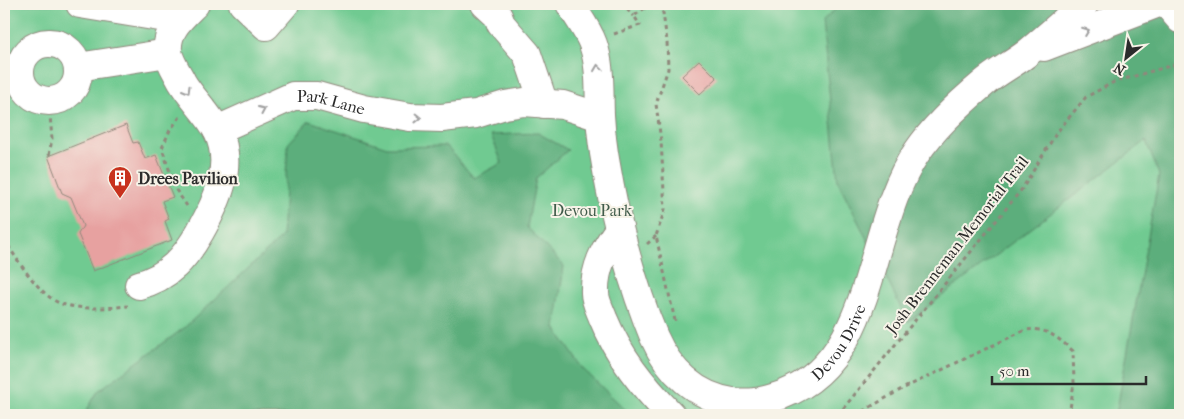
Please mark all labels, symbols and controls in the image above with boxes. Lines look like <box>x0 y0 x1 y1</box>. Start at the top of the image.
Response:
one-way arrow <box>1081 27 1090 37</box>
north arrow <box>1102 32 1152 82</box>
text: N <box>1111 59 1129 79</box>
one-way arrow <box>594 64 604 72</box>
one-way arrow <box>181 85 191 94</box>
street label: Park Lane <box>297 86 367 118</box>
one-way arrow <box>256 107 265 117</box>
one-way arrow <box>414 112 422 123</box>
street label: Josh Brenneman Memorial Trail <box>880 152 1033 339</box>
building icon: Drees Pavilion <box>107 165 133 199</box>
place label: Drees Pavilion <box>138 169 238 188</box>
park label: Devou Park <box>552 201 633 220</box>
street label: Devou Drive <box>807 301 869 384</box>
scale bar <box>992 354 1145 386</box>
text: 50 m <box>999 362 1030 380</box>

